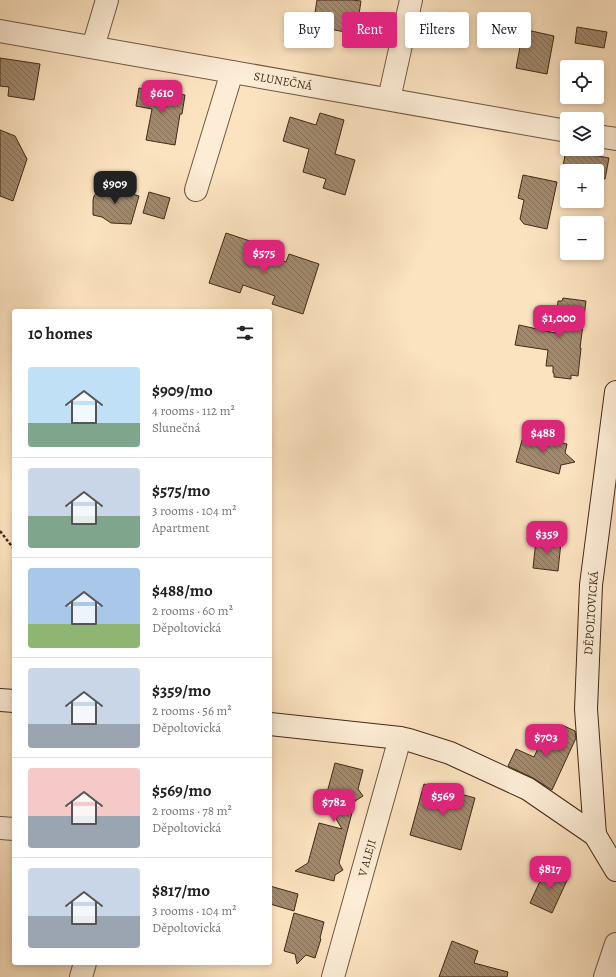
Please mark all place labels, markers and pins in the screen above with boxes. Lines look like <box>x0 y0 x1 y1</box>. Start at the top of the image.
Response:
pin: $610 <box>138 80 186 114</box>
pin: $909 <box>91 171 139 205</box>
pin: $575 <box>240 240 288 274</box>
pin: $1,000 <box>526 305 592 339</box>
pin: $488 <box>519 420 567 454</box>
pin: $359 <box>523 521 571 555</box>
pin: $703 <box>522 724 570 758</box>
pin: $569 <box>419 783 467 817</box>
pin: $782 <box>310 789 358 823</box>
pin: $817 <box>526 856 574 890</box>

